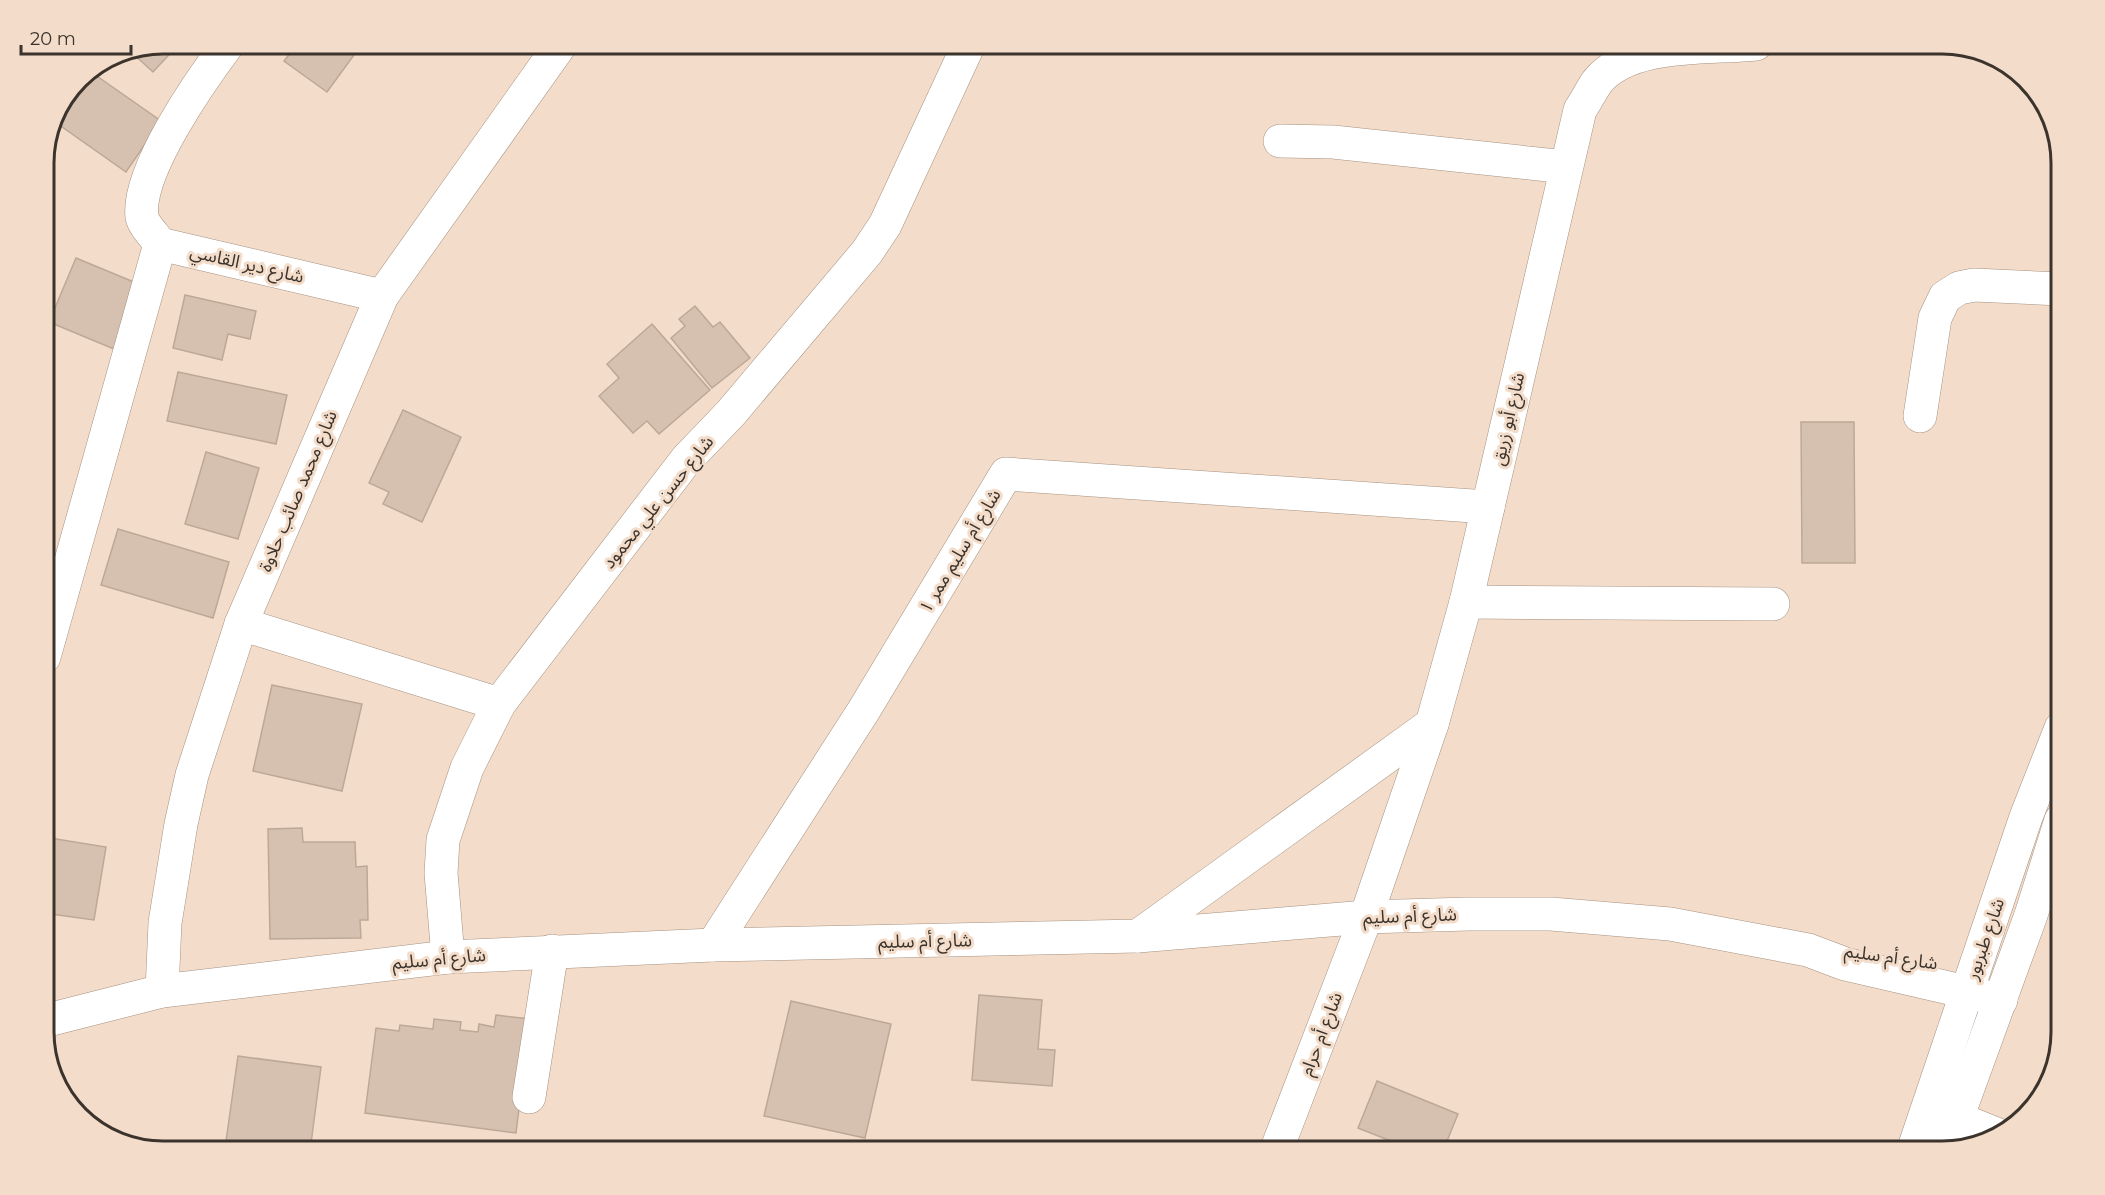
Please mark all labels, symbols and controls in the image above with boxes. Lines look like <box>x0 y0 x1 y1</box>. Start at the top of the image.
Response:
scale bar <box>21 18 130 56</box>
text: 20 m <box>30 28 76 50</box>
street label: شارع دير القاسي <box>187 240 306 291</box>
street label: شارع أبو زريق <box>1486 370 1532 468</box>
street label: شارع محمد صائب حلاوة <box>254 407 345 576</box>
street label: شارع حسن علي محمود <box>598 431 721 575</box>
street label: شارع أم سليم ممر ١ <box>914 485 1008 618</box>
street label: شارع طبربور <box>1960 895 2012 985</box>
street label: شارع أم سليم <box>1363 903 1457 932</box>
street label: شارع أم سليم <box>878 929 972 956</box>
street label: شارع أم سليم <box>1843 939 1939 977</box>
street label: شارع أم سليم <box>391 944 487 977</box>
street label: شارع أم حرام <box>1295 989 1350 1080</box>

